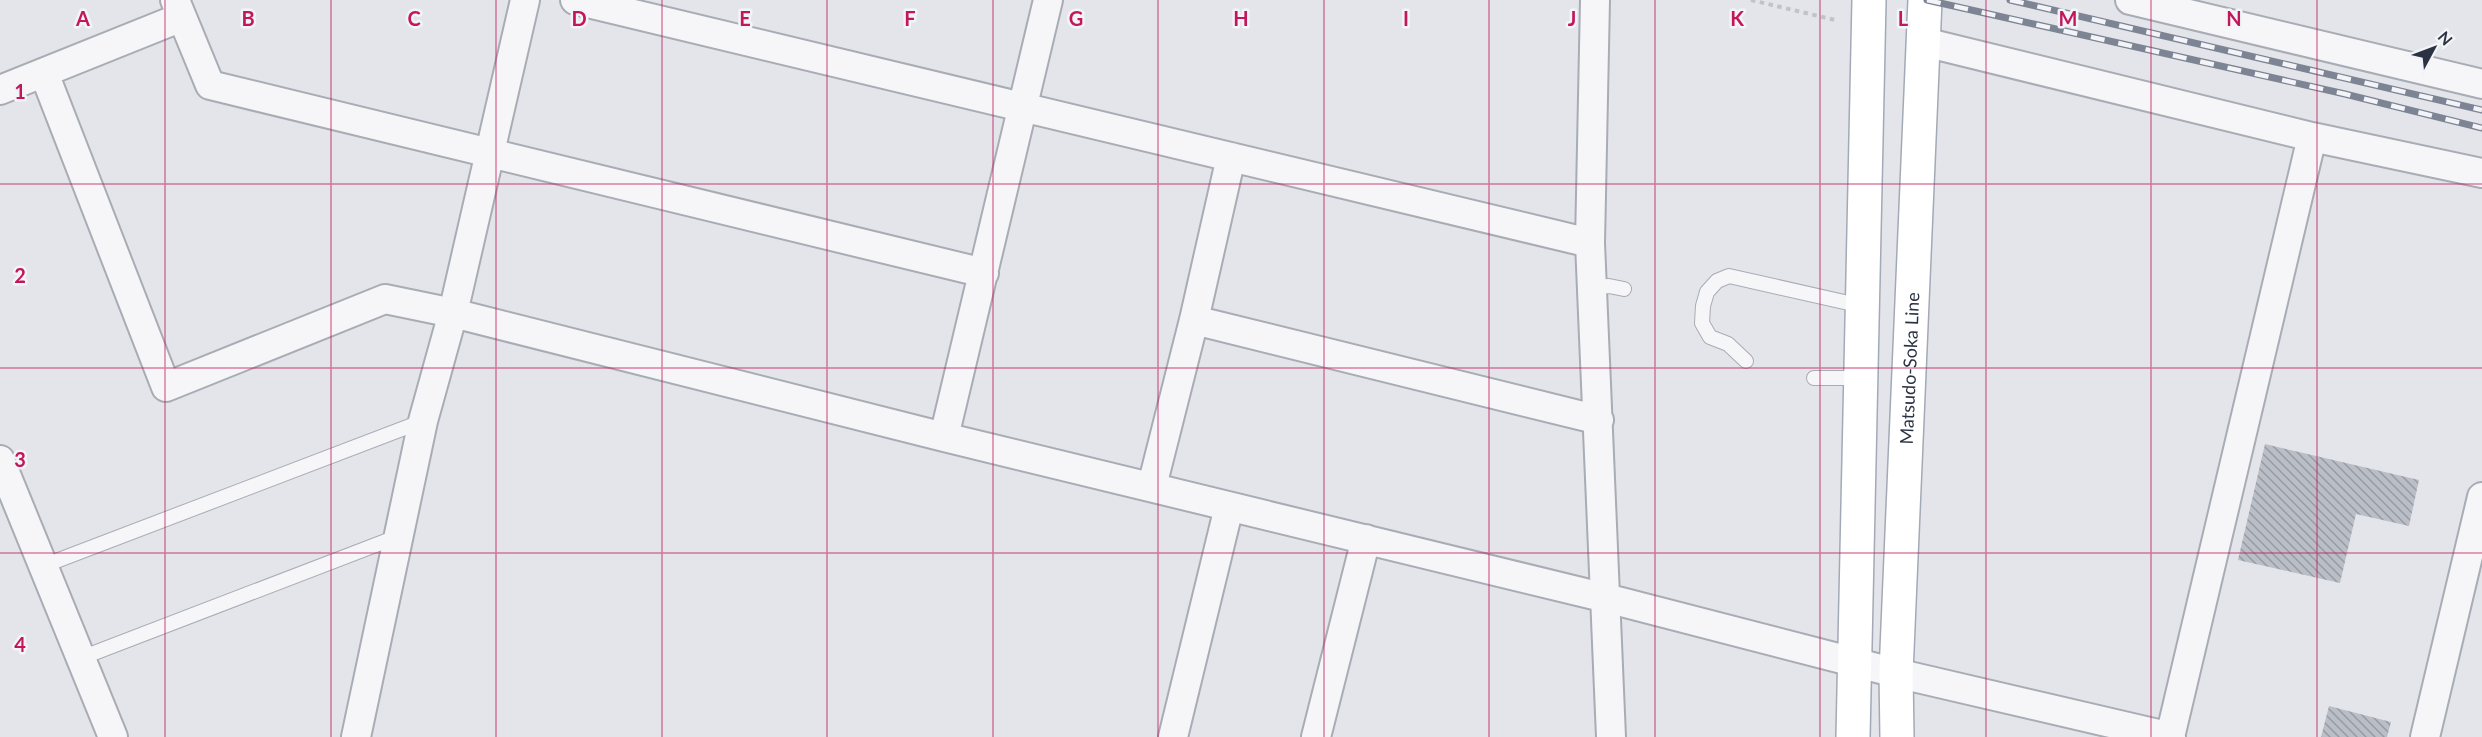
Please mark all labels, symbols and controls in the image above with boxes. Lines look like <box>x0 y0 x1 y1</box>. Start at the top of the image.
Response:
text: A <box>75 6 90 30</box>
text: B <box>241 6 255 30</box>
text: C <box>407 6 421 30</box>
text: D <box>571 6 587 30</box>
text: E <box>739 6 751 30</box>
text: F <box>904 6 916 30</box>
text: G <box>1069 6 1083 30</box>
text: H <box>1233 6 1249 30</box>
text: I <box>1403 6 1409 30</box>
text: J <box>1568 6 1576 30</box>
text: K <box>1730 6 1744 30</box>
text: L <box>1898 6 1909 30</box>
text: M <box>2059 6 2077 30</box>
text: N <box>2226 6 2242 30</box>
north arrow <box>2404 18 2464 78</box>
text: N <box>2434 27 2457 49</box>
text: 1 <box>14 79 26 103</box>
text: 2 <box>14 263 26 287</box>
street label: Matsudo-Soka Line <box>1895 292 1923 445</box>
text: 3 <box>14 447 26 471</box>
text: 4 <box>14 632 26 656</box>

